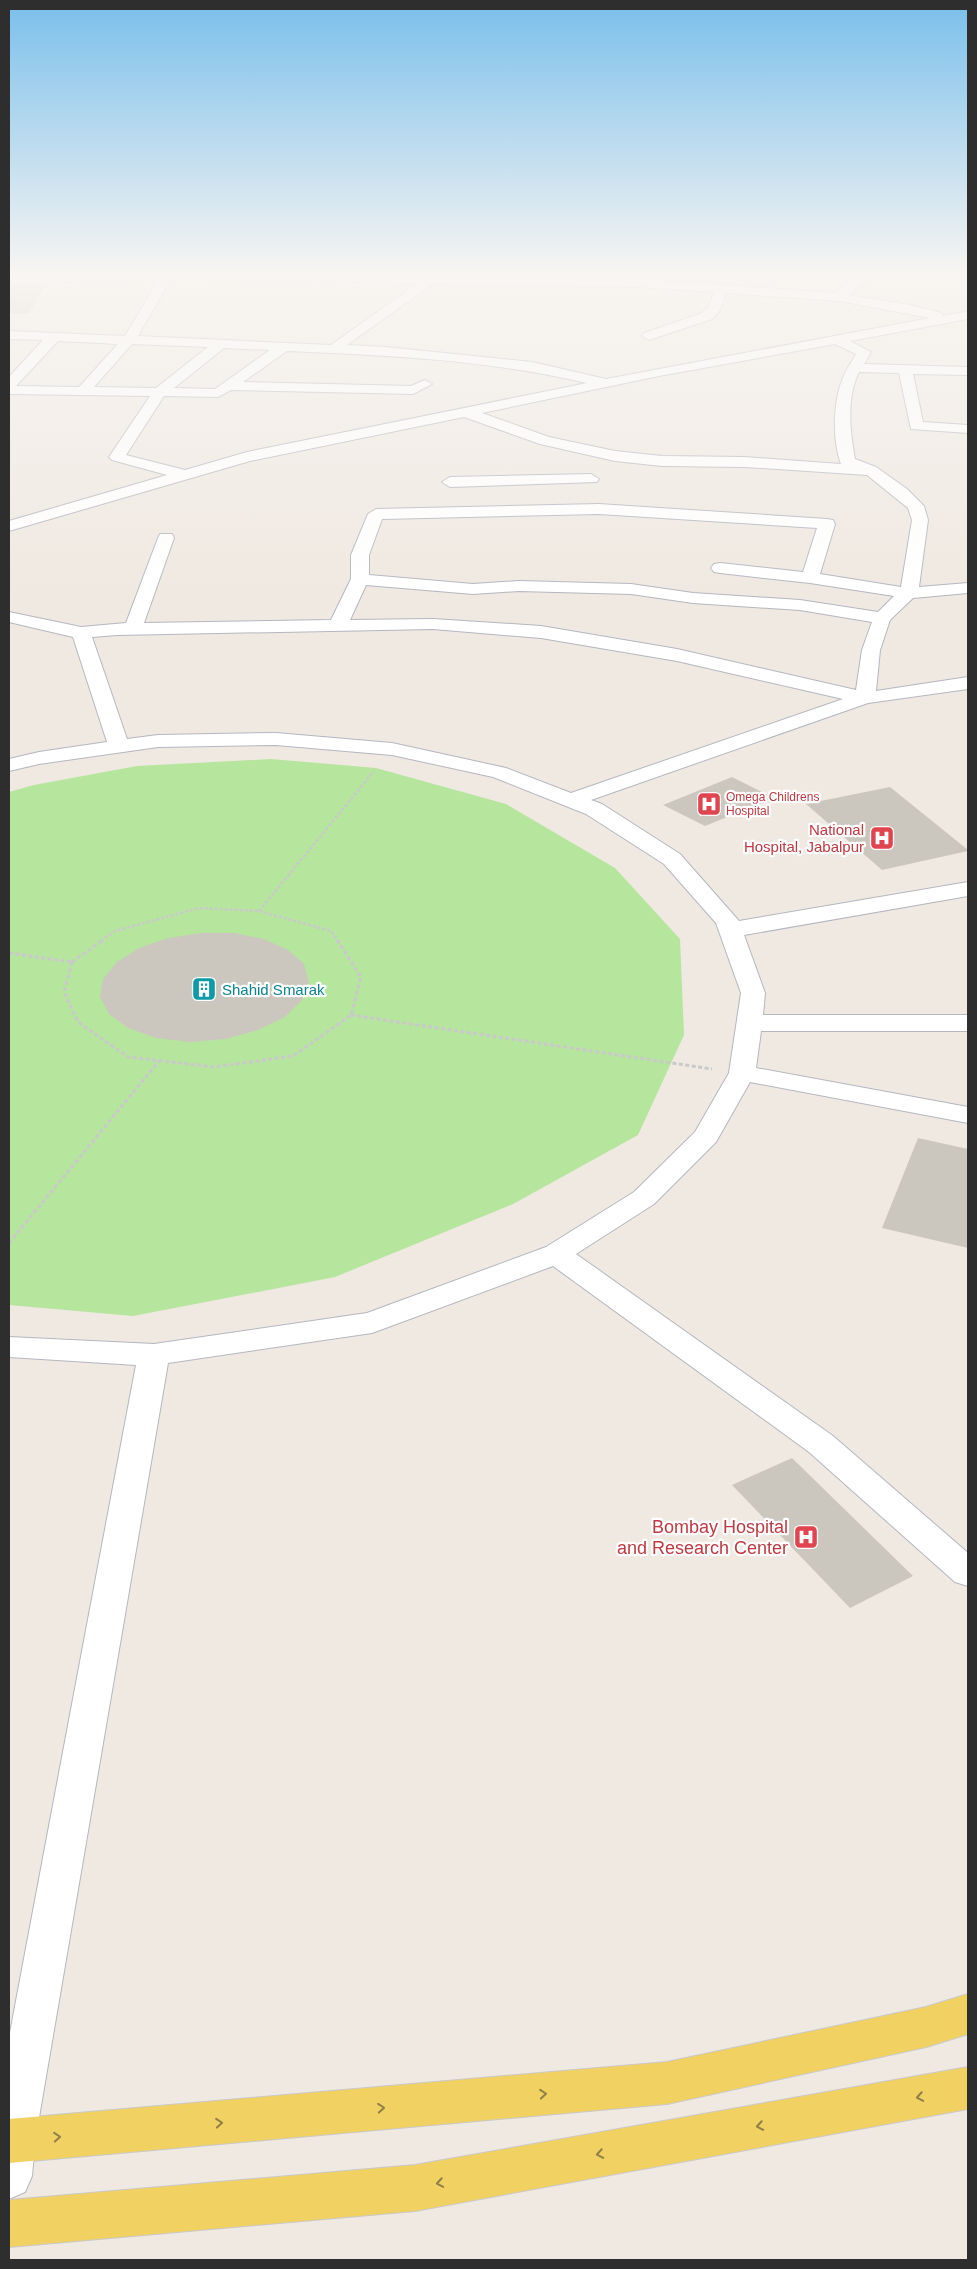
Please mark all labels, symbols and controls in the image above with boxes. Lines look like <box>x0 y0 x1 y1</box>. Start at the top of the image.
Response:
place label: Omega Childrens Hospital <box>726 790 819 818</box>
hospital icon: Omega Childrens Hospital <box>696 791 722 817</box>
place label: National Hospital, Jabalpur <box>744 821 864 855</box>
hospital icon: National Hospital, Jabalpur <box>869 825 895 851</box>
building icon: Shahid Smarak <box>191 976 217 1002</box>
place label: Shahid Smarak <box>222 981 325 998</box>
place label: Bombay Hospital and Research Center <box>617 1517 788 1558</box>
hospital icon: Bombay Hospital and Research Center <box>793 1524 819 1550</box>
one-way arrow <box>539 2089 547 2100</box>
one-way arrow <box>916 2091 925 2101</box>
one-way arrow <box>377 2103 385 2114</box>
one-way arrow <box>215 2117 223 2128</box>
one-way arrow <box>756 2120 765 2130</box>
one-way arrow <box>54 2132 62 2143</box>
one-way arrow <box>596 2149 605 2159</box>
one-way arrow <box>436 2177 445 2188</box>

